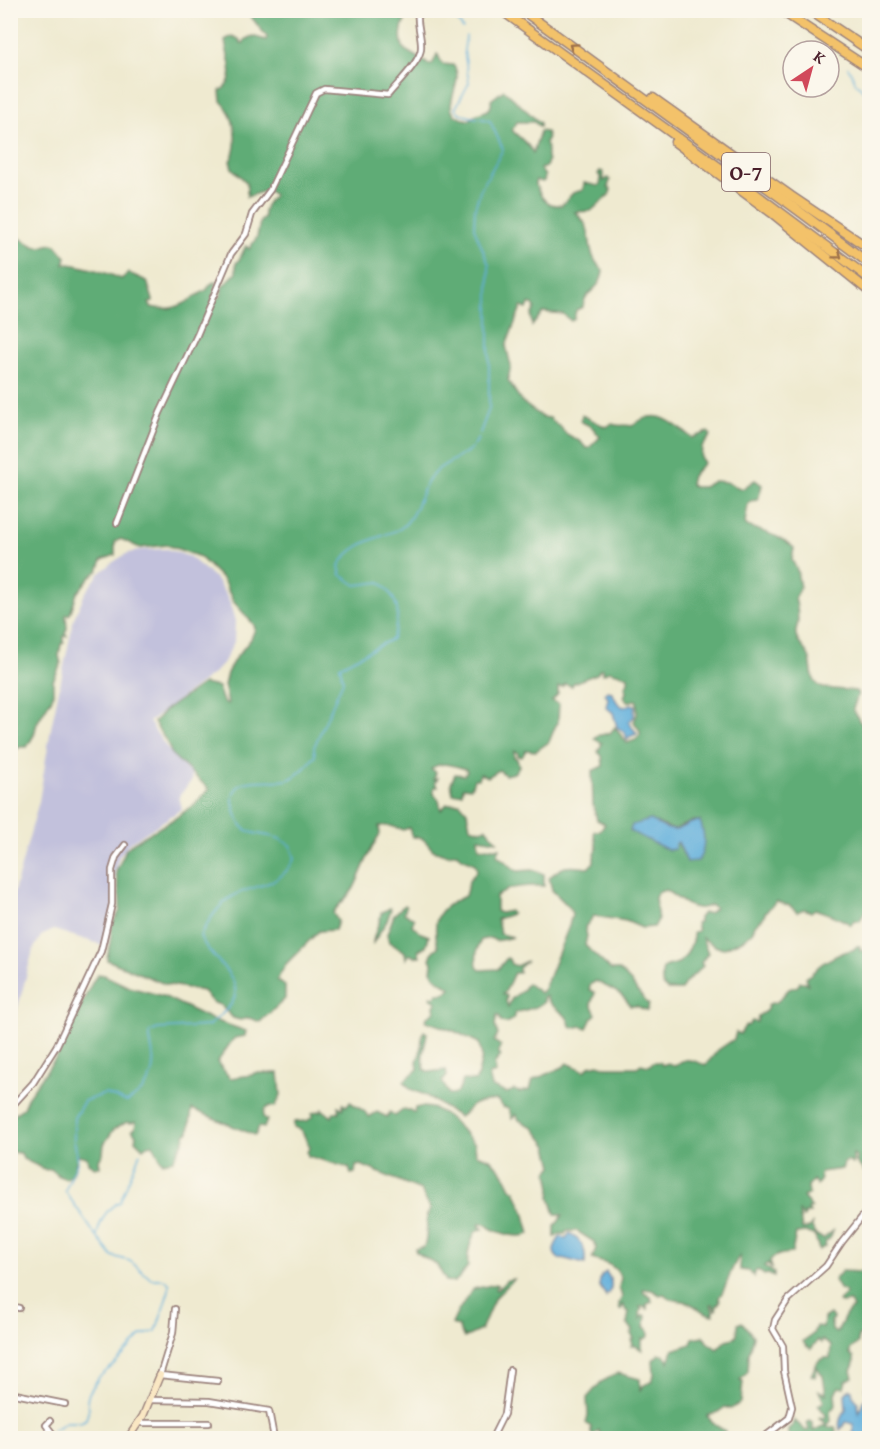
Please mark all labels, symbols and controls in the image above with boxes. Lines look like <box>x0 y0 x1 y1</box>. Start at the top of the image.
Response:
north arrow <box>781 39 841 99</box>
one-way arrow <box>568 43 579 54</box>
text: K <box>809 44 832 70</box>
road number: O-7 <box>722 153 770 191</box>
one-way arrow <box>832 247 843 258</box>

